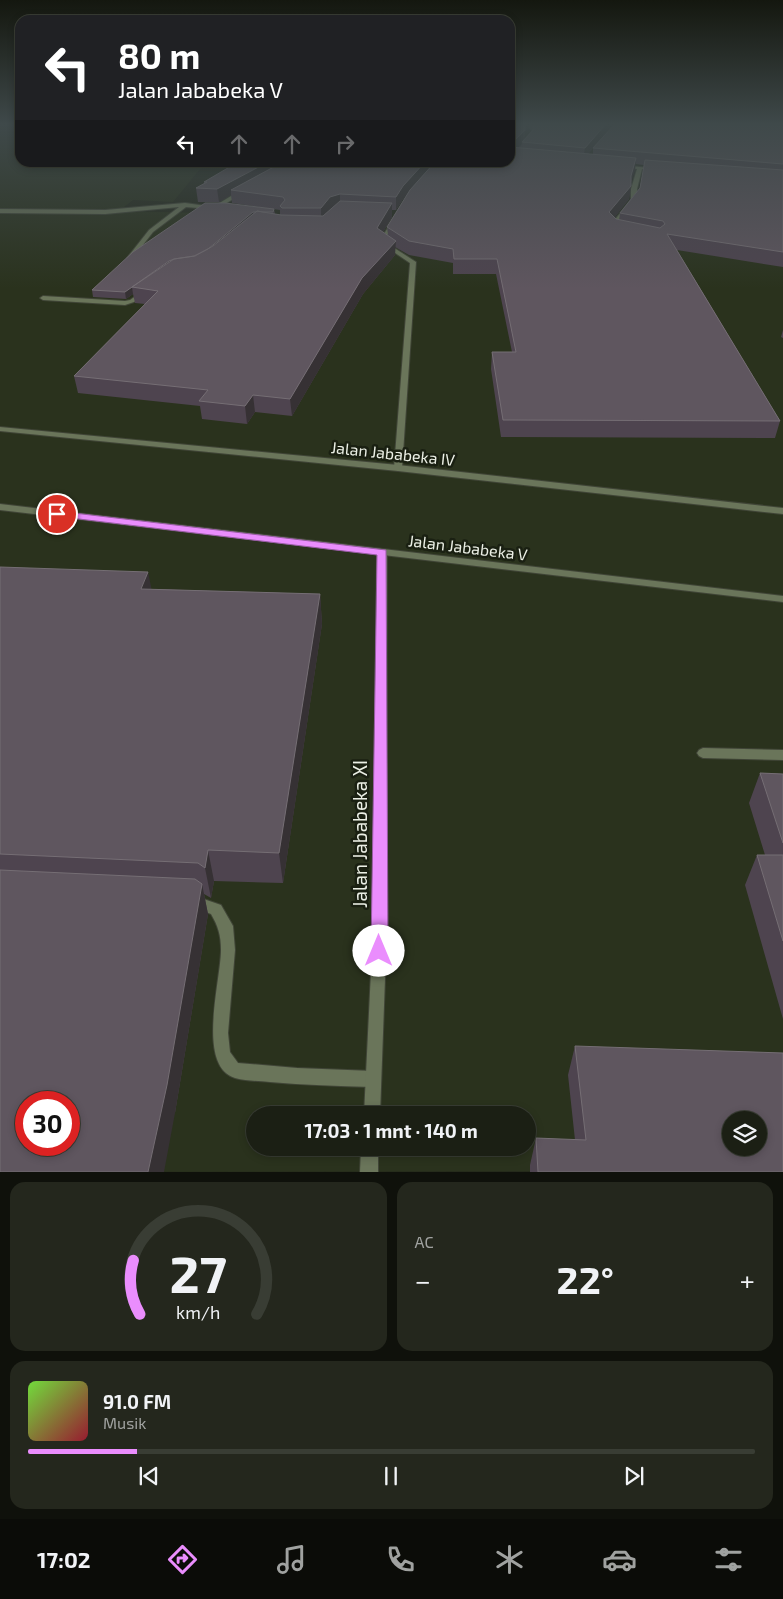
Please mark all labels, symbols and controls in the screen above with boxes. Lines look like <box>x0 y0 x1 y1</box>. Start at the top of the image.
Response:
text: 80 m <box>118 34 200 76</box>
icon: left <box>35 35 100 100</box>
text: Jalan Jababeka V <box>118 76 283 102</box>
icon: left <box>172 130 200 158</box>
icon: ahead <box>225 130 253 158</box>
icon: ahead <box>278 130 306 158</box>
icon: right <box>331 130 359 158</box>
street label: Jalan Jababeka IV <box>330 437 456 469</box>
pin <box>36 493 78 535</box>
icon: arrive <box>43 500 71 528</box>
street label: Jalan Jababeka V <box>407 530 529 564</box>
street label: Jalan Jababeka XI <box>348 760 371 908</box>
position arrow <box>352 924 404 976</box>
speed limit sign: 30 <box>15 1091 80 1156</box>
map controls <box>722 1111 767 1156</box>
button: layers <box>722 1111 767 1156</box>
text: 17:03 · 1 mnt · 140 m <box>304 1119 478 1142</box>
text: AC <box>415 1232 434 1251</box>
text: 27 <box>169 1241 227 1303</box>
text: 22° <box>557 1256 614 1302</box>
text: − <box>415 1263 431 1297</box>
text: + <box>740 1263 755 1297</box>
text: km/h <box>176 1301 220 1323</box>
text: 91.0 FM <box>103 1390 171 1413</box>
text: Musik <box>103 1413 146 1432</box>
icon: previous <box>135 1462 163 1490</box>
icon: pause <box>377 1462 405 1490</box>
icon: next <box>620 1462 648 1490</box>
icon: directions <box>165 1542 200 1577</box>
icon: music <box>274 1542 309 1577</box>
icon: phone <box>383 1542 418 1577</box>
icon: climate <box>492 1542 527 1577</box>
icon: car <box>602 1542 637 1577</box>
icon: filters <box>711 1542 746 1577</box>
text: 17:02 <box>37 1546 91 1572</box>

